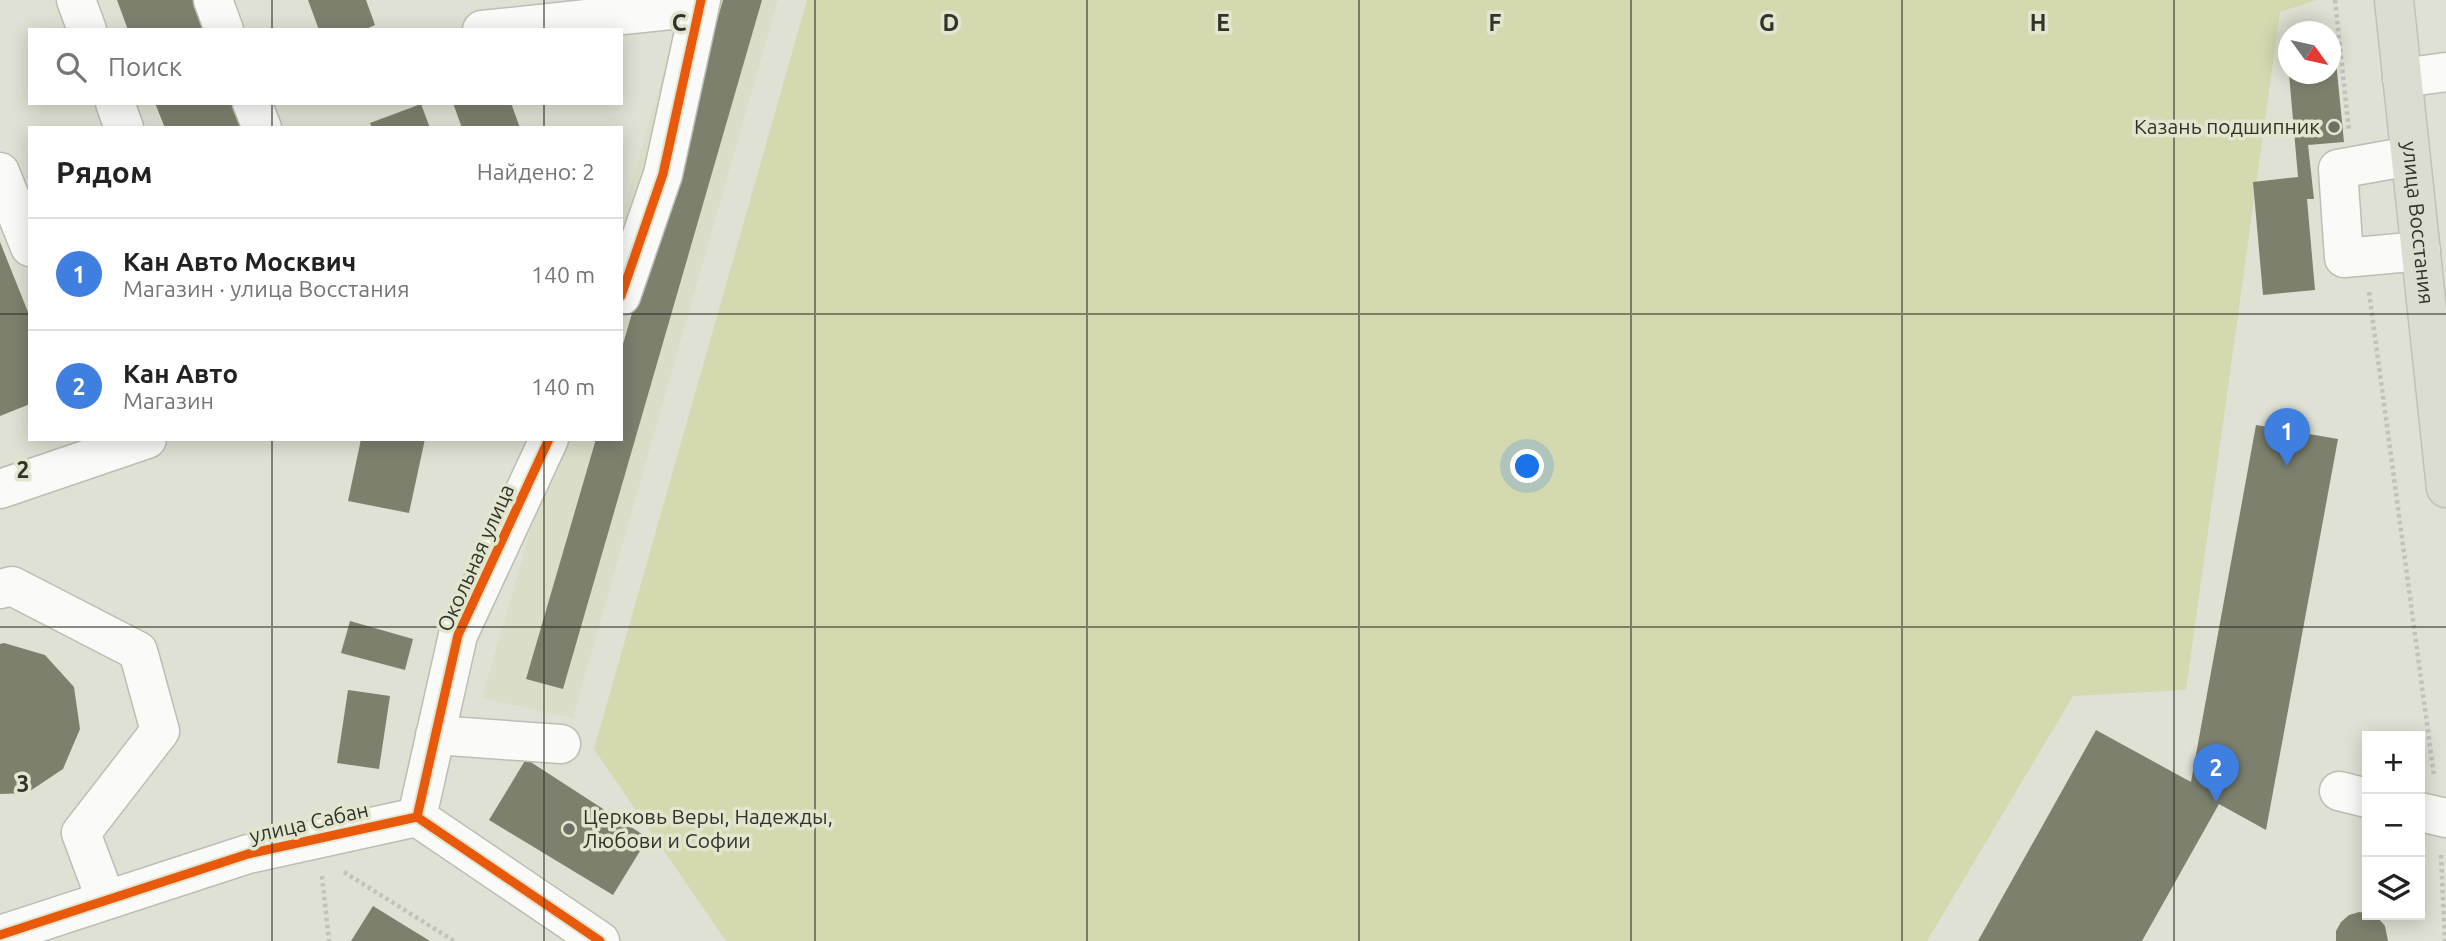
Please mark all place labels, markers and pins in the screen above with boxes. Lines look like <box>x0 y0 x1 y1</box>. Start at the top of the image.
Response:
place label: Казань подшипник <box>2134 114 2320 138</box>
marker: Казань подшипник <box>2326 119 2342 135</box>
pin: 1 <box>2264 408 2310 466</box>
pin: 2 <box>2193 744 2239 802</box>
place label: Церковь Веры, Надежды, Любови и Софии <box>583 804 833 852</box>
marker: Церковь Веры, Надежды, Любови и Софии <box>561 821 577 837</box>

